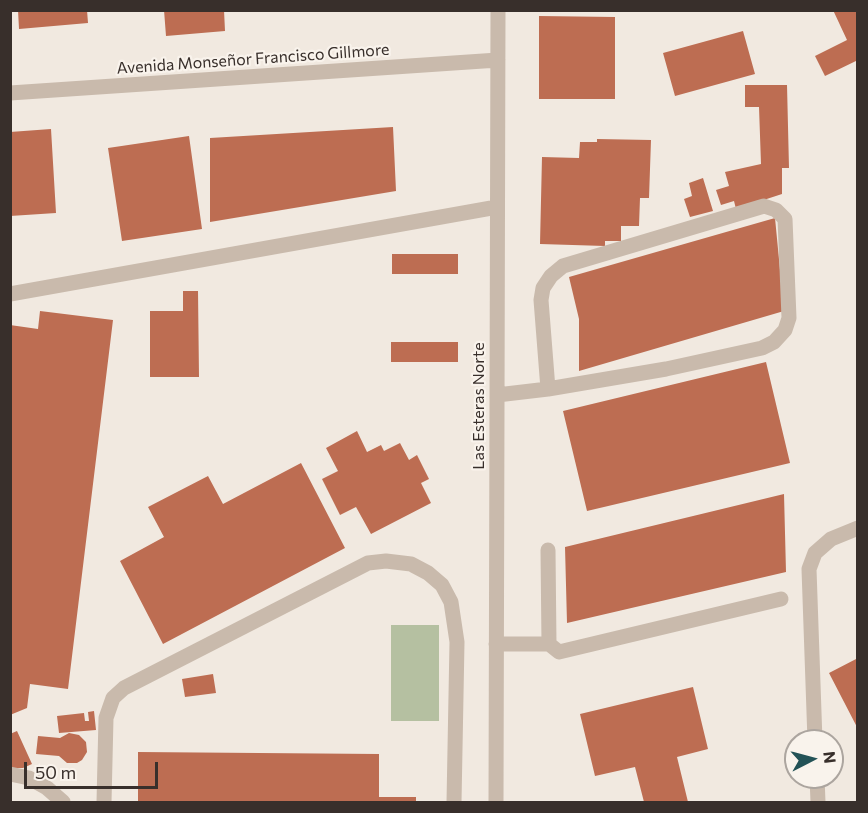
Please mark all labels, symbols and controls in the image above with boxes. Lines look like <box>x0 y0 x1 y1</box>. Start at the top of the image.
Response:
street label: Avenida Monseñor Francisco Gillmore <box>116 40 390 78</box>
street label: Las Esteras Norte <box>469 342 489 470</box>
north arrow <box>784 729 844 789</box>
scale bar <box>27 750 160 788</box>
text: N <box>820 750 840 764</box>
text: 50 m <box>35 761 76 783</box>

